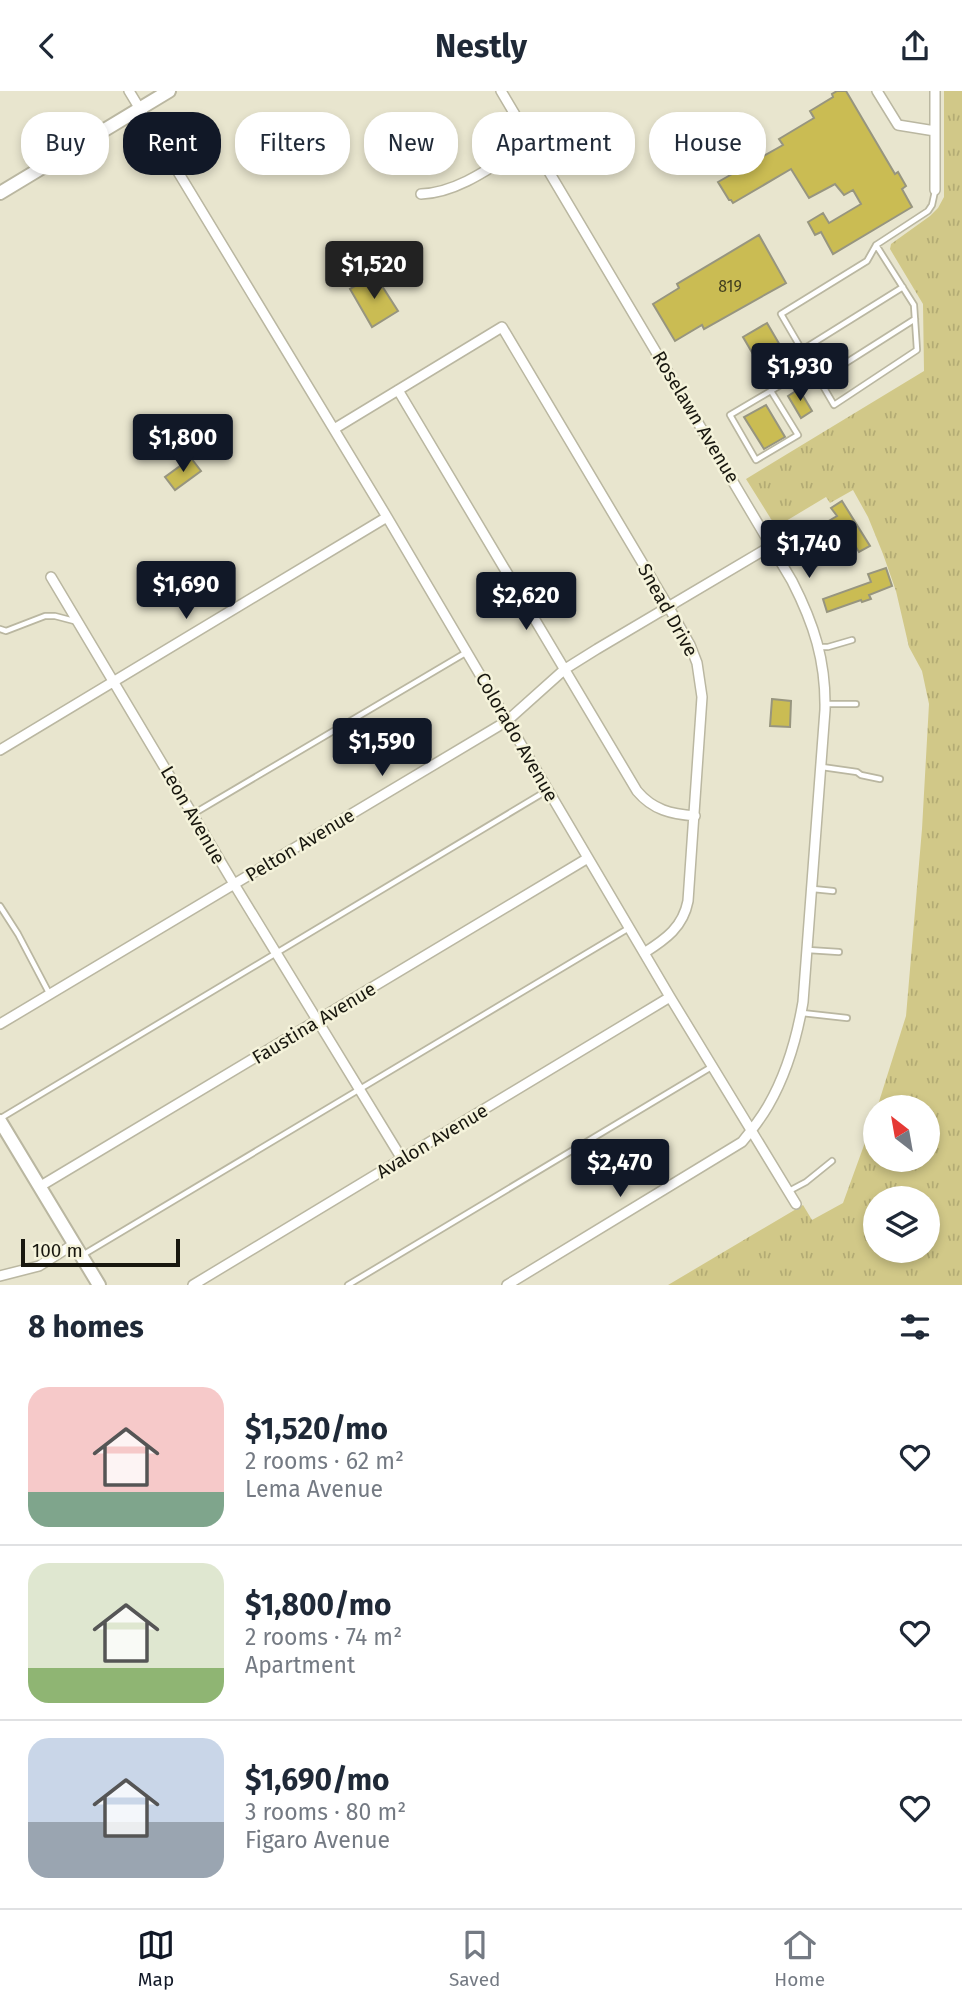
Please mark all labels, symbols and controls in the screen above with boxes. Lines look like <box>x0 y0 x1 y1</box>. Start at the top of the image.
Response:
icon: back <box>28 27 66 65</box>
text: Nestly <box>435 27 527 65</box>
icon: share <box>896 27 934 65</box>
chip: Buy <box>21 112 109 175</box>
chip: Rent <box>123 112 221 175</box>
chip: Filters <box>235 112 350 175</box>
chip: New <box>364 112 458 175</box>
chip: Apartment <box>472 112 635 175</box>
chip: House <box>649 112 766 175</box>
pin: $1,520 <box>317 241 431 301</box>
text: $1,520 <box>341 250 407 278</box>
house number: 819 <box>718 277 742 296</box>
pin: $1,930 <box>743 343 857 403</box>
street label: Roselawn Avenue <box>647 347 745 487</box>
text: $1,930 <box>767 352 833 380</box>
pin: $1,800 <box>126 415 240 474</box>
text: $1,800 <box>149 423 217 451</box>
pin: $1,740 <box>752 521 866 580</box>
text: $1,740 <box>777 529 841 557</box>
street label: Snead Drive <box>633 559 703 661</box>
pin: $1,690 <box>129 561 243 621</box>
text: $1,690 <box>153 570 219 598</box>
pin: $2,620 <box>469 573 583 632</box>
text: $2,620 <box>492 581 560 609</box>
street label: Colorado Avenue <box>471 668 563 806</box>
pin: $1,590 <box>325 719 439 778</box>
text: $1,590 <box>349 727 415 755</box>
street label: Leon Avenue <box>156 762 230 868</box>
street label: Pelton Avenue <box>241 803 359 887</box>
street label: Faustina Avenue <box>248 977 380 1069</box>
north arrow <box>863 1095 940 1173</box>
map controls <box>863 1095 940 1263</box>
street label: Avalon Avenue <box>372 1099 492 1183</box>
pin: $2,470 <box>563 1139 677 1199</box>
text: $2,470 <box>587 1148 653 1176</box>
button: layers <box>863 1186 940 1263</box>
scale bar <box>21 1236 180 1268</box>
text: 100 m <box>32 1239 83 1262</box>
icon: filters <box>896 1308 934 1346</box>
text: 8 homes <box>28 1309 144 1345</box>
text: $1,520/mo <box>245 1411 388 1447</box>
icon: home <box>84 1415 168 1499</box>
icon: heart <box>896 1438 934 1476</box>
text: 2 rooms · 62 m² <box>245 1447 404 1475</box>
text: Lema Avenue <box>245 1475 383 1503</box>
text: $1,800/mo <box>245 1587 392 1623</box>
icon: home <box>84 1591 168 1675</box>
icon: heart <box>896 1614 934 1652</box>
text: 2 rooms · 74 m² <box>245 1623 402 1651</box>
text: Apartment <box>245 1651 355 1679</box>
text: $1,690/mo <box>245 1762 390 1798</box>
icon: home <box>84 1766 168 1850</box>
icon: heart <box>896 1789 934 1827</box>
text: 3 rooms · 80 m² <box>245 1798 406 1826</box>
text: Figaro Avenue <box>245 1826 390 1854</box>
tab: Map <box>137 1926 175 1991</box>
tab: Saved <box>449 1926 500 1991</box>
tab: Home <box>774 1926 825 1991</box>

